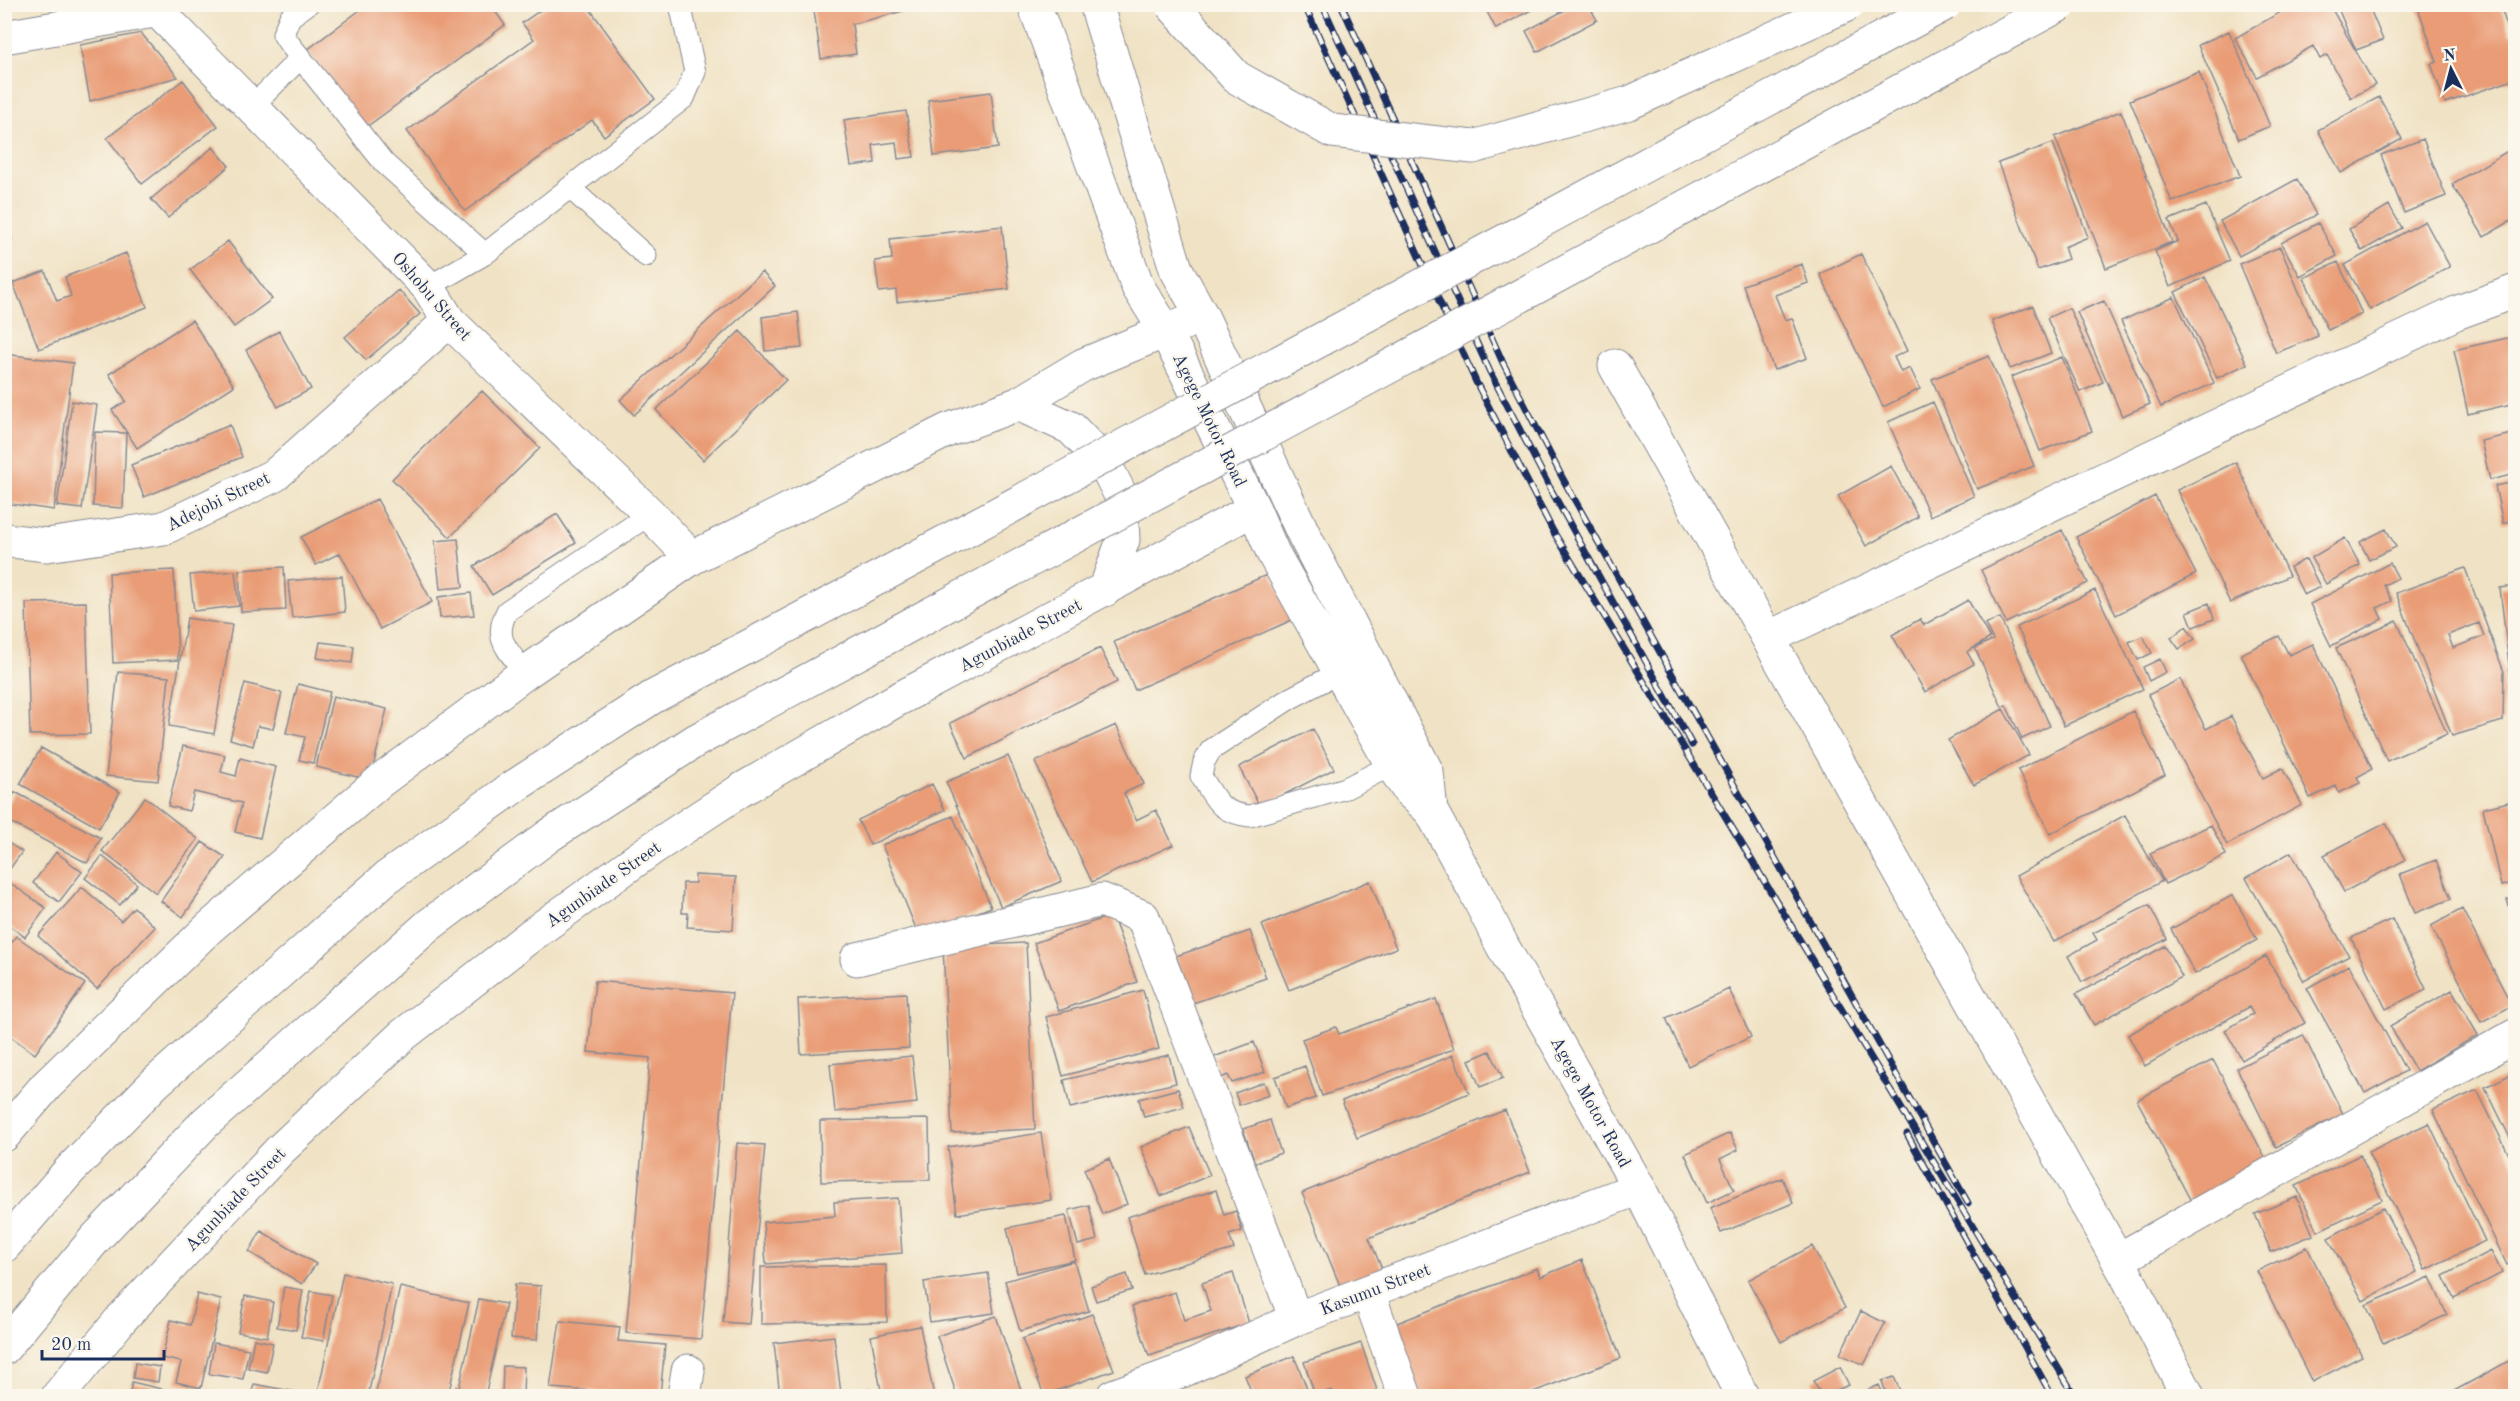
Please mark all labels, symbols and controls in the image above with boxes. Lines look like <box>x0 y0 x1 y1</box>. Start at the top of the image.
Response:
north arrow <box>2421 39 2481 99</box>
text: N <box>2443 47 2457 65</box>
street label: Oshobu Street <box>388 249 474 344</box>
street label: Agege Motor Road <box>1169 351 1249 490</box>
street label: Adejobi Street <box>164 469 273 535</box>
street label: Agunbiade Street <box>956 596 1085 676</box>
street label: Agunbiade Street <box>543 838 665 931</box>
street label: Agege Motor Road <box>1547 1034 1634 1171</box>
street label: Agunbiade Street <box>182 1144 289 1255</box>
street label: Kasumu Street <box>1318 1261 1433 1319</box>
scale bar <box>42 1323 164 1361</box>
text: 20 m <box>51 1336 91 1354</box>

